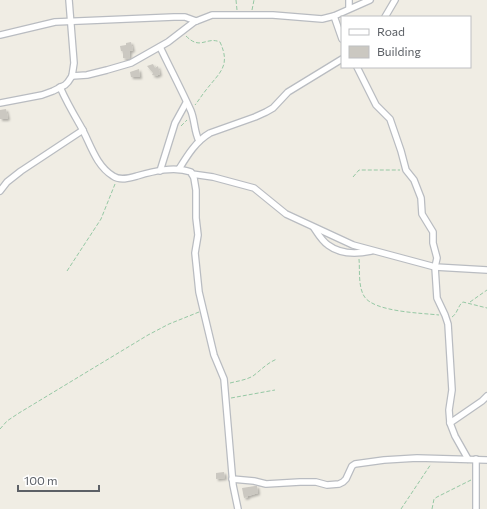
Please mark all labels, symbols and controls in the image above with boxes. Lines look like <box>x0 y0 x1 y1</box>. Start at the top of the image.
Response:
legend <box>341 16 471 68</box>
text: Road <box>377 24 405 38</box>
text: Building <box>377 44 421 58</box>
scale bar <box>18 467 99 493</box>
text: 100 m <box>24 473 58 487</box>

